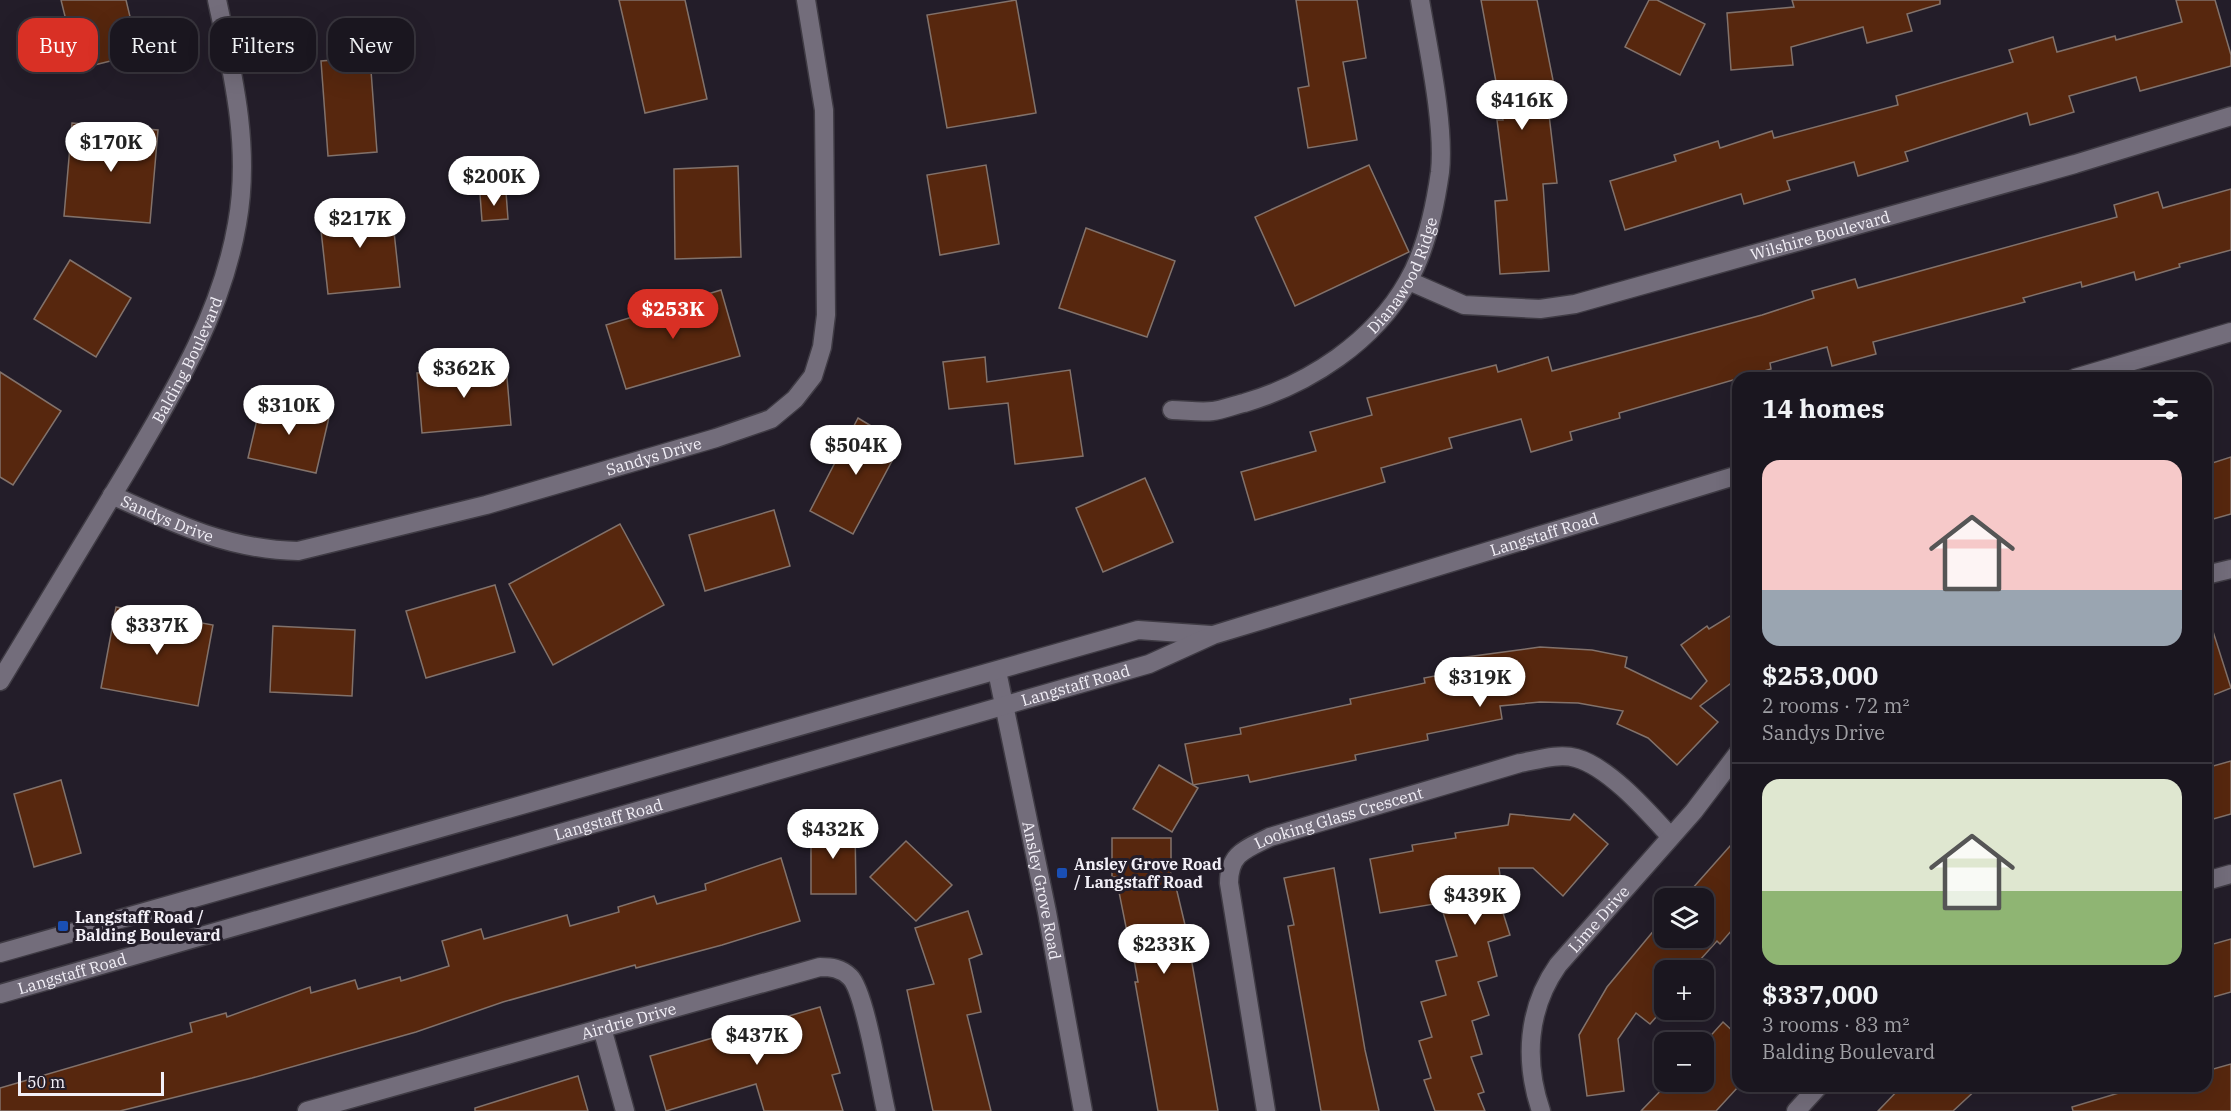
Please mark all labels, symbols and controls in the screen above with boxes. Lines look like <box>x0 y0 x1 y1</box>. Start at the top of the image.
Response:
chip: Buy <box>18 18 98 72</box>
chip: Rent <box>110 18 198 72</box>
chip: Filters <box>210 18 316 72</box>
chip: New <box>328 18 414 72</box>
pin: $416K <box>1480 80 1564 131</box>
text: $416K <box>1490 86 1554 113</box>
pin: $170K <box>69 122 153 173</box>
text: $170K <box>79 128 143 155</box>
pin: $200K <box>452 156 536 207</box>
text: $200K <box>462 162 526 189</box>
pin: $217K <box>318 198 402 249</box>
text: $217K <box>328 204 392 231</box>
street label: Wilshire Boulevard <box>1748 206 1893 264</box>
street label: Dianawood Ridge <box>1363 215 1441 338</box>
pin: $253K <box>631 289 715 340</box>
street label: Balding Boulevard <box>147 294 227 427</box>
text: $253K <box>641 295 705 322</box>
pin: $362K <box>422 348 506 399</box>
text: $362K <box>432 354 496 381</box>
pin: $310K <box>247 385 331 436</box>
text: $310K <box>257 391 321 418</box>
text: 14 homes <box>1762 391 1884 425</box>
icon: filters <box>2149 392 2182 425</box>
pin: $504K <box>814 425 898 476</box>
text: $504K <box>824 431 888 458</box>
street label: Sandys Drive <box>604 433 704 480</box>
street label: Sandys Drive <box>118 490 216 546</box>
icon: home <box>1918 499 2026 607</box>
street label: Langstaff Road <box>1488 508 1601 560</box>
pin: $337K <box>115 605 199 656</box>
text: $337K <box>125 611 189 638</box>
pin: $319K <box>1438 657 1522 708</box>
text: $253,000 <box>1762 658 1878 692</box>
street label: Langstaff Road <box>1019 660 1132 710</box>
text: $319K <box>1448 663 1512 690</box>
text: 2 rooms · 72 m² <box>1762 692 1909 719</box>
text: Sandys Drive <box>1762 719 1885 746</box>
street label: Looking Glass Crescent <box>1251 782 1426 853</box>
street label: Langstaff Road <box>552 794 665 844</box>
pin: $432K <box>791 809 875 860</box>
text: $432K <box>801 815 865 842</box>
icon: home <box>1918 818 2026 926</box>
street label: Ansley Grove Road <box>1018 819 1065 962</box>
place label: Ansley Grove Road / Langstaff Road <box>1074 854 1222 892</box>
marker: Ansley Grove Road / Langstaff Road <box>1055 866 1069 880</box>
pin: $439K <box>1433 875 1517 926</box>
text: $439K <box>1443 881 1507 908</box>
street label: Lime Drive <box>1564 882 1633 957</box>
map controls <box>1654 888 1714 1092</box>
button: layers <box>1654 888 1714 948</box>
place label: Langstaff Road / Balding Boulevard <box>75 907 221 945</box>
marker: Langstaff Road / Balding Boulevard <box>56 919 70 933</box>
pin: $233K <box>1122 924 1206 975</box>
text: $233K <box>1132 930 1196 957</box>
street label: Langstaff Road <box>15 948 129 998</box>
button: + <box>1654 960 1714 1020</box>
text: $337,000 <box>1762 977 1878 1011</box>
street label: Airdrie Drive <box>579 998 678 1044</box>
text: 3 rooms · 83 m² <box>1762 1011 1909 1038</box>
pin: $437K <box>715 1015 799 1066</box>
text: $437K <box>725 1021 789 1048</box>
button: − <box>1654 1032 1714 1092</box>
text: Balding Boulevard <box>1762 1038 1935 1065</box>
scale bar <box>18 1069 164 1096</box>
text: 50 m <box>27 1072 65 1092</box>

